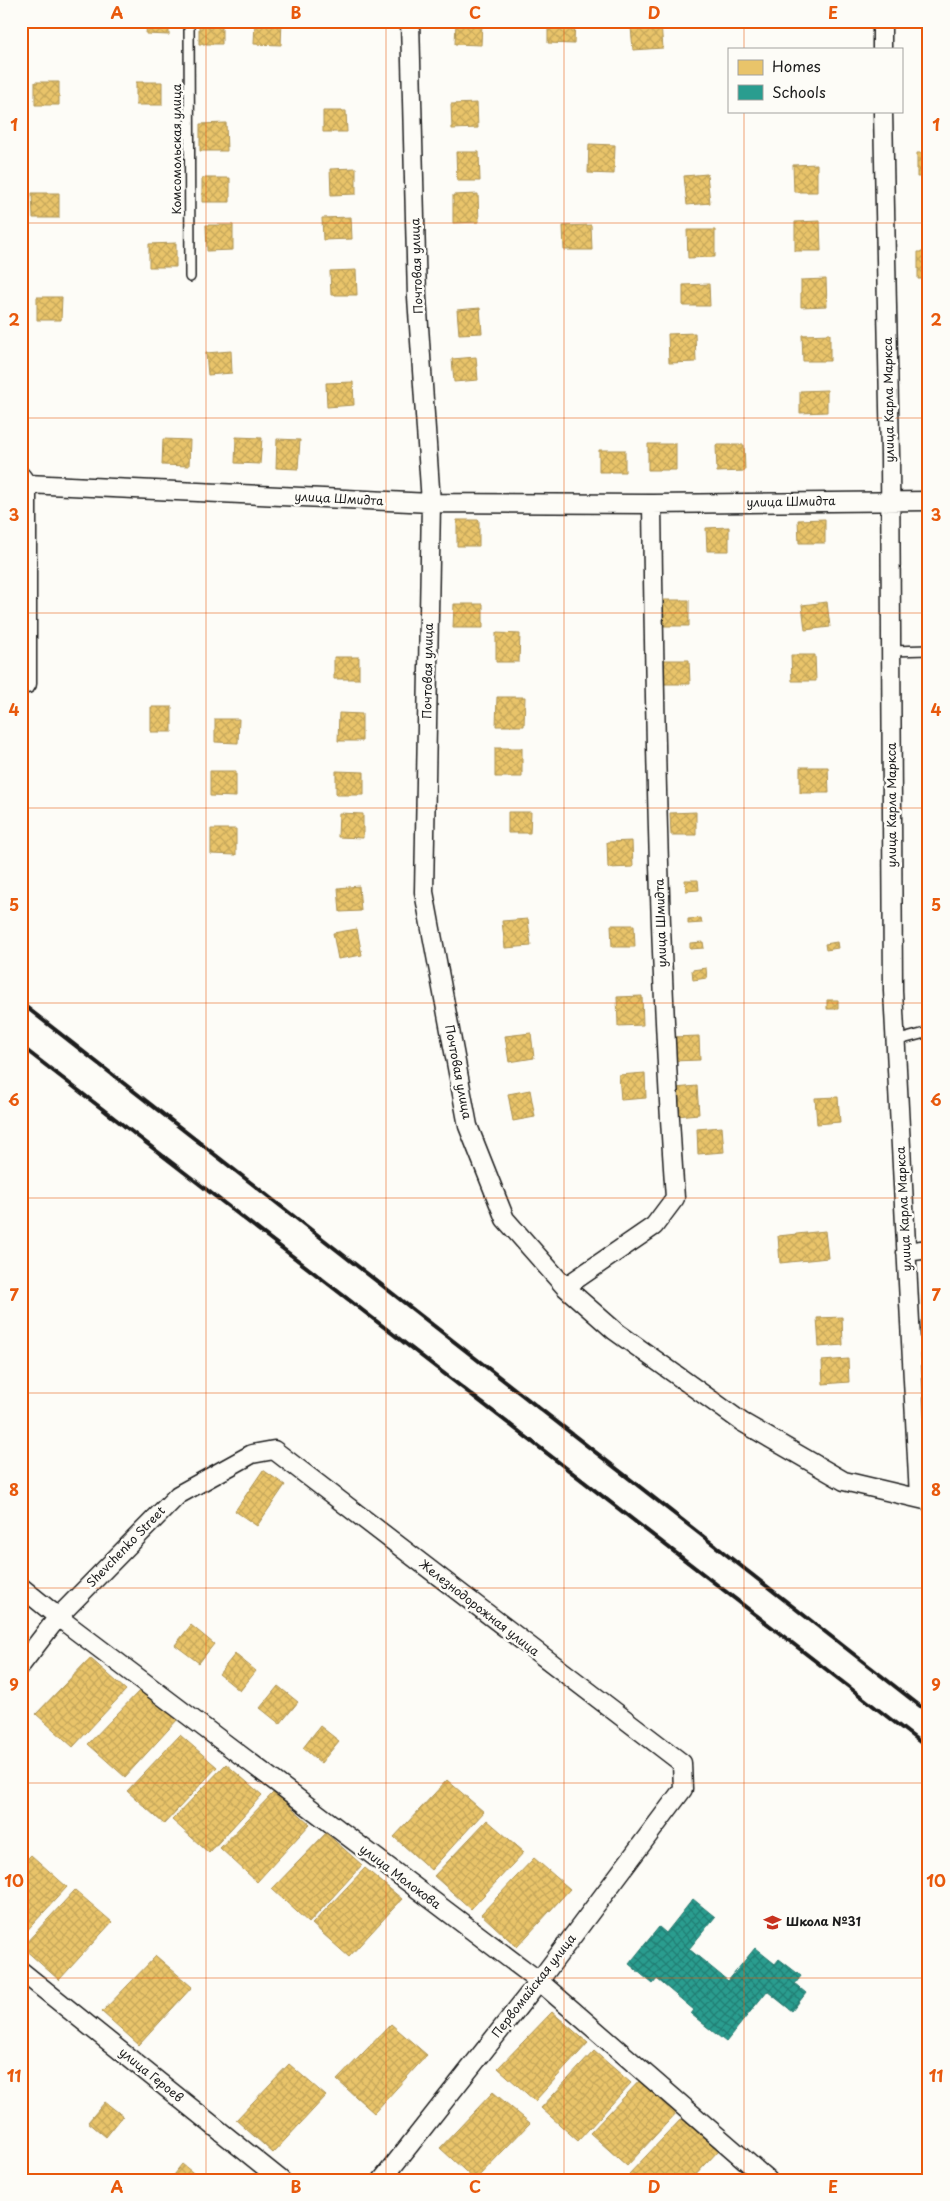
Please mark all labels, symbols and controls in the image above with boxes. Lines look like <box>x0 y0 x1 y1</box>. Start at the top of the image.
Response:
text: A <box>111 0 124 24</box>
text: B <box>291 0 302 24</box>
text: C <box>469 0 481 24</box>
text: D <box>648 0 660 24</box>
text: E <box>828 0 838 24</box>
legend <box>728 48 902 112</box>
text: Homes <box>772 54 821 77</box>
text: Schools <box>772 80 826 103</box>
street label: Комсомольская улица <box>167 83 185 214</box>
text: 1 <box>10 112 18 136</box>
text: 1 <box>932 112 940 136</box>
street label: Почтовая улица <box>405 217 427 314</box>
text: 2 <box>8 307 20 331</box>
text: 2 <box>930 307 942 331</box>
street label: улица Карла Маркса <box>878 337 898 463</box>
street label: улица Шмидта <box>294 487 385 509</box>
street label: улица Шмидта <box>746 491 836 511</box>
text: 3 <box>9 502 19 526</box>
text: 3 <box>931 502 941 526</box>
street label: Почтовая улица <box>417 622 437 719</box>
text: 4 <box>9 697 20 721</box>
text: 4 <box>931 697 942 721</box>
street label: улица Карла Маркса <box>882 742 900 868</box>
street label: улица Шмидта <box>649 878 671 968</box>
text: 5 <box>9 892 19 916</box>
text: 5 <box>931 892 941 916</box>
street label: Почтовая улица <box>441 1023 477 1121</box>
text: 6 <box>8 1087 20 1111</box>
text: 6 <box>930 1087 942 1111</box>
street label: улица Карла Маркса <box>891 1146 915 1272</box>
text: 7 <box>9 1282 19 1306</box>
text: 7 <box>931 1282 941 1306</box>
text: 8 <box>9 1477 19 1501</box>
text: 8 <box>931 1477 941 1501</box>
street label: Shevchenko Street <box>82 1502 169 1591</box>
street label: Железнодорожная улица <box>416 1555 544 1660</box>
text: 9 <box>9 1672 19 1696</box>
text: 9 <box>931 1672 941 1696</box>
street label: улица Молокова <box>356 1840 445 1913</box>
text: 10 <box>4 1868 24 1892</box>
text: 10 <box>926 1868 946 1892</box>
school or university icon: Школа №31 <box>762 1912 782 1932</box>
place label: Школа №31 <box>786 1912 861 1930</box>
street label: Первомайская улица <box>487 1929 580 2041</box>
street label: улица Героев <box>116 2043 188 2106</box>
text: 11 <box>7 2063 21 2087</box>
text: 11 <box>929 2063 943 2087</box>
text: A <box>111 2174 124 2198</box>
text: B <box>291 2174 302 2198</box>
text: C <box>469 2174 481 2198</box>
text: D <box>648 2174 660 2198</box>
text: E <box>828 2174 838 2198</box>

